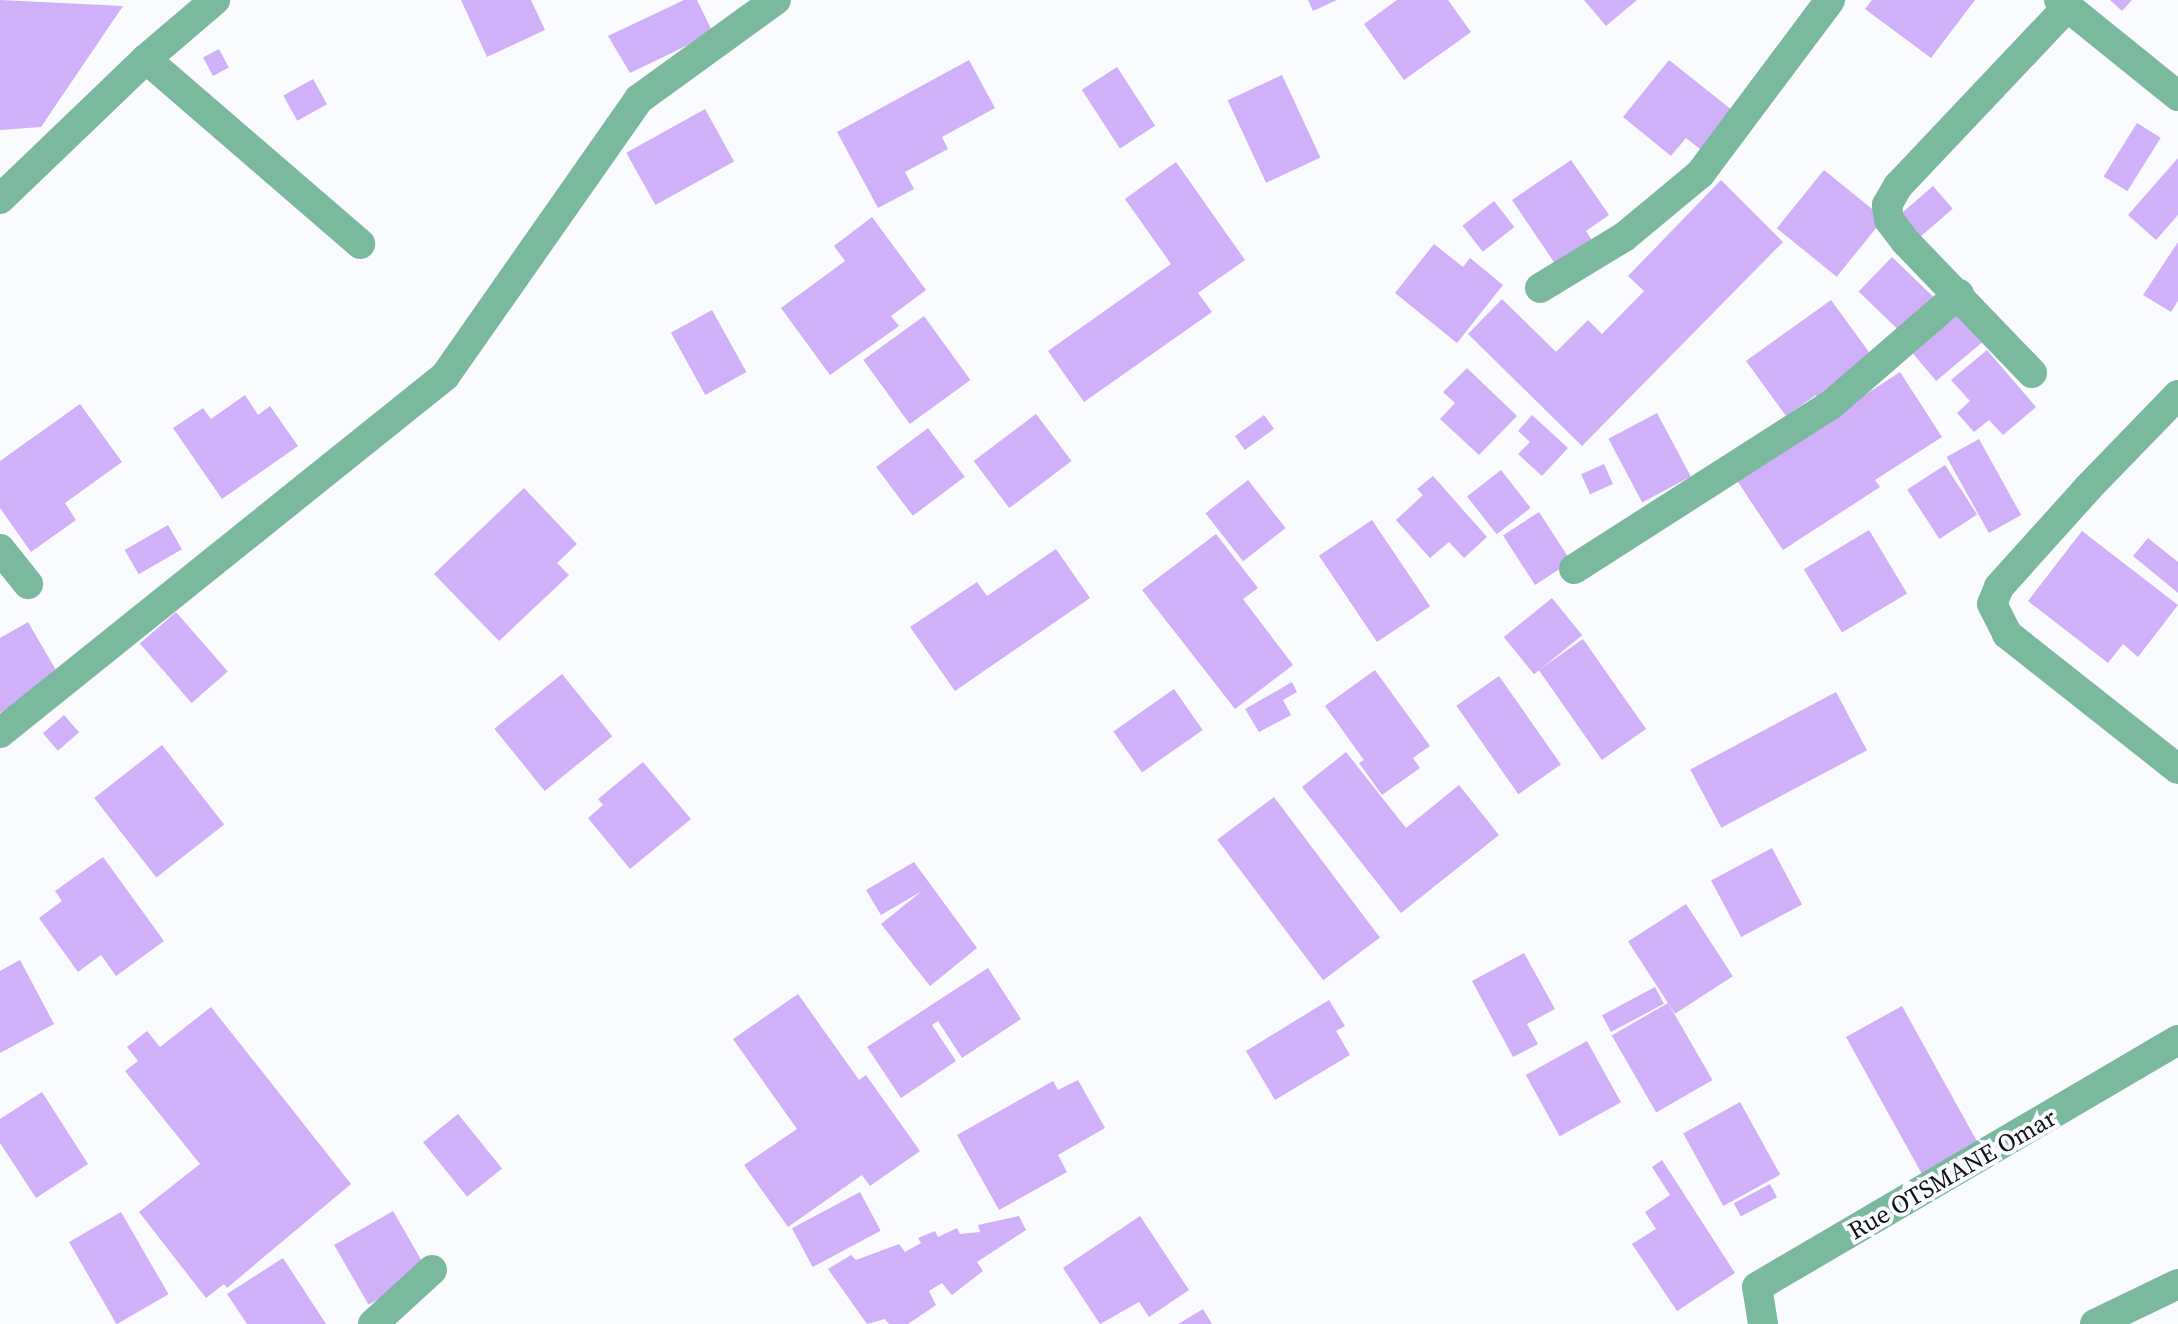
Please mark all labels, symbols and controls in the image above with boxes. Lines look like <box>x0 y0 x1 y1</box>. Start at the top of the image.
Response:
street label: Rue OTSMANE Omar <box>1843 1102 2061 1246</box>

